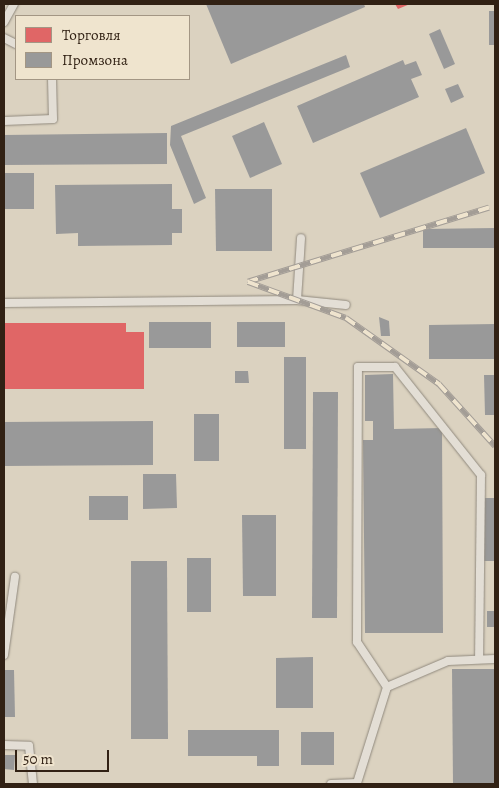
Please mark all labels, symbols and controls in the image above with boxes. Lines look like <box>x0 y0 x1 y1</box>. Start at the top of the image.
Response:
legend <box>15 15 190 80</box>
text: Торговля <box>62 25 120 45</box>
text: Промзона <box>62 50 128 70</box>
scale bar <box>18 740 111 772</box>
text: 50 m <box>23 749 53 769</box>

